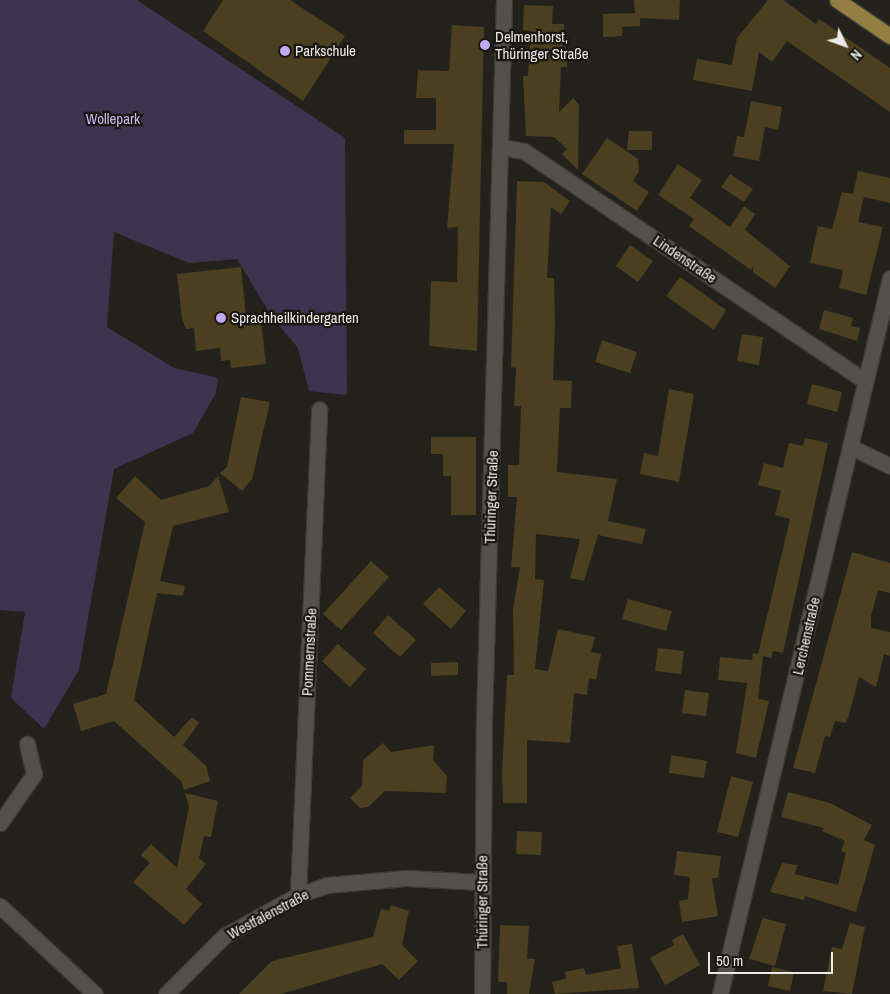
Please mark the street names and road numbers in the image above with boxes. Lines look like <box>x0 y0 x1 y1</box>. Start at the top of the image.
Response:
street label: Lindenstraße <box>650 231 720 287</box>
street label: Thüringer Straße <box>480 450 502 544</box>
street label: Lerchenstraße <box>788 595 824 677</box>
street label: Pommernstraße <box>298 608 320 696</box>
street label: Thüringer Straße <box>473 855 491 949</box>
street label: Westfalenstraße <box>224 885 312 943</box>

